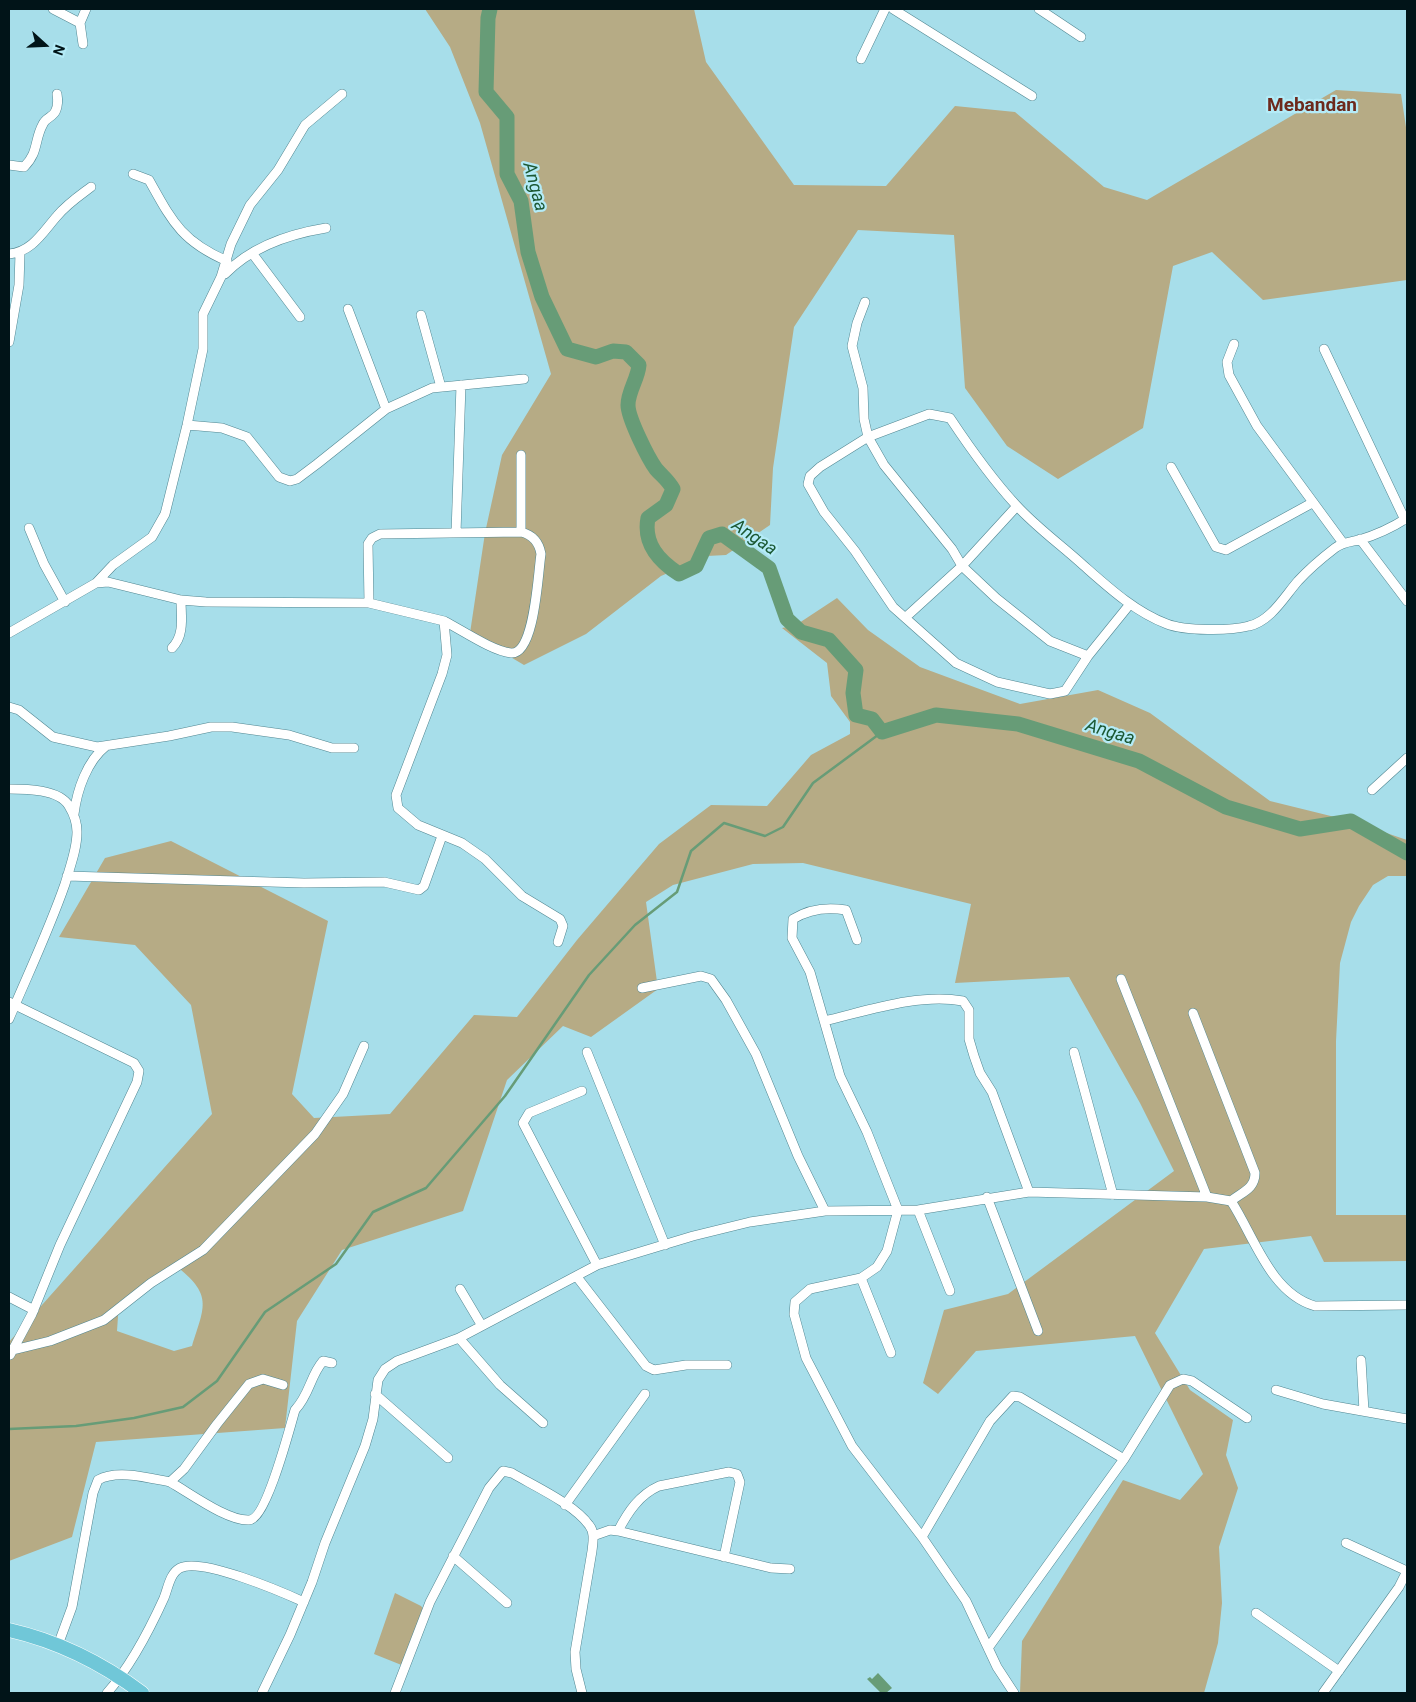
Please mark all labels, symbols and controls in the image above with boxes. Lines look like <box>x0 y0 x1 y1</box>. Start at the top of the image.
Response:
north arrow <box>20 20 70 70</box>
text: N <box>50 43 68 58</box>
district label: Mebandan <box>1267 95 1357 117</box>
water label: Angaa <box>517 160 551 214</box>
water label: Angaa <box>727 515 781 561</box>
water label: Angaa <box>1083 715 1137 751</box>

